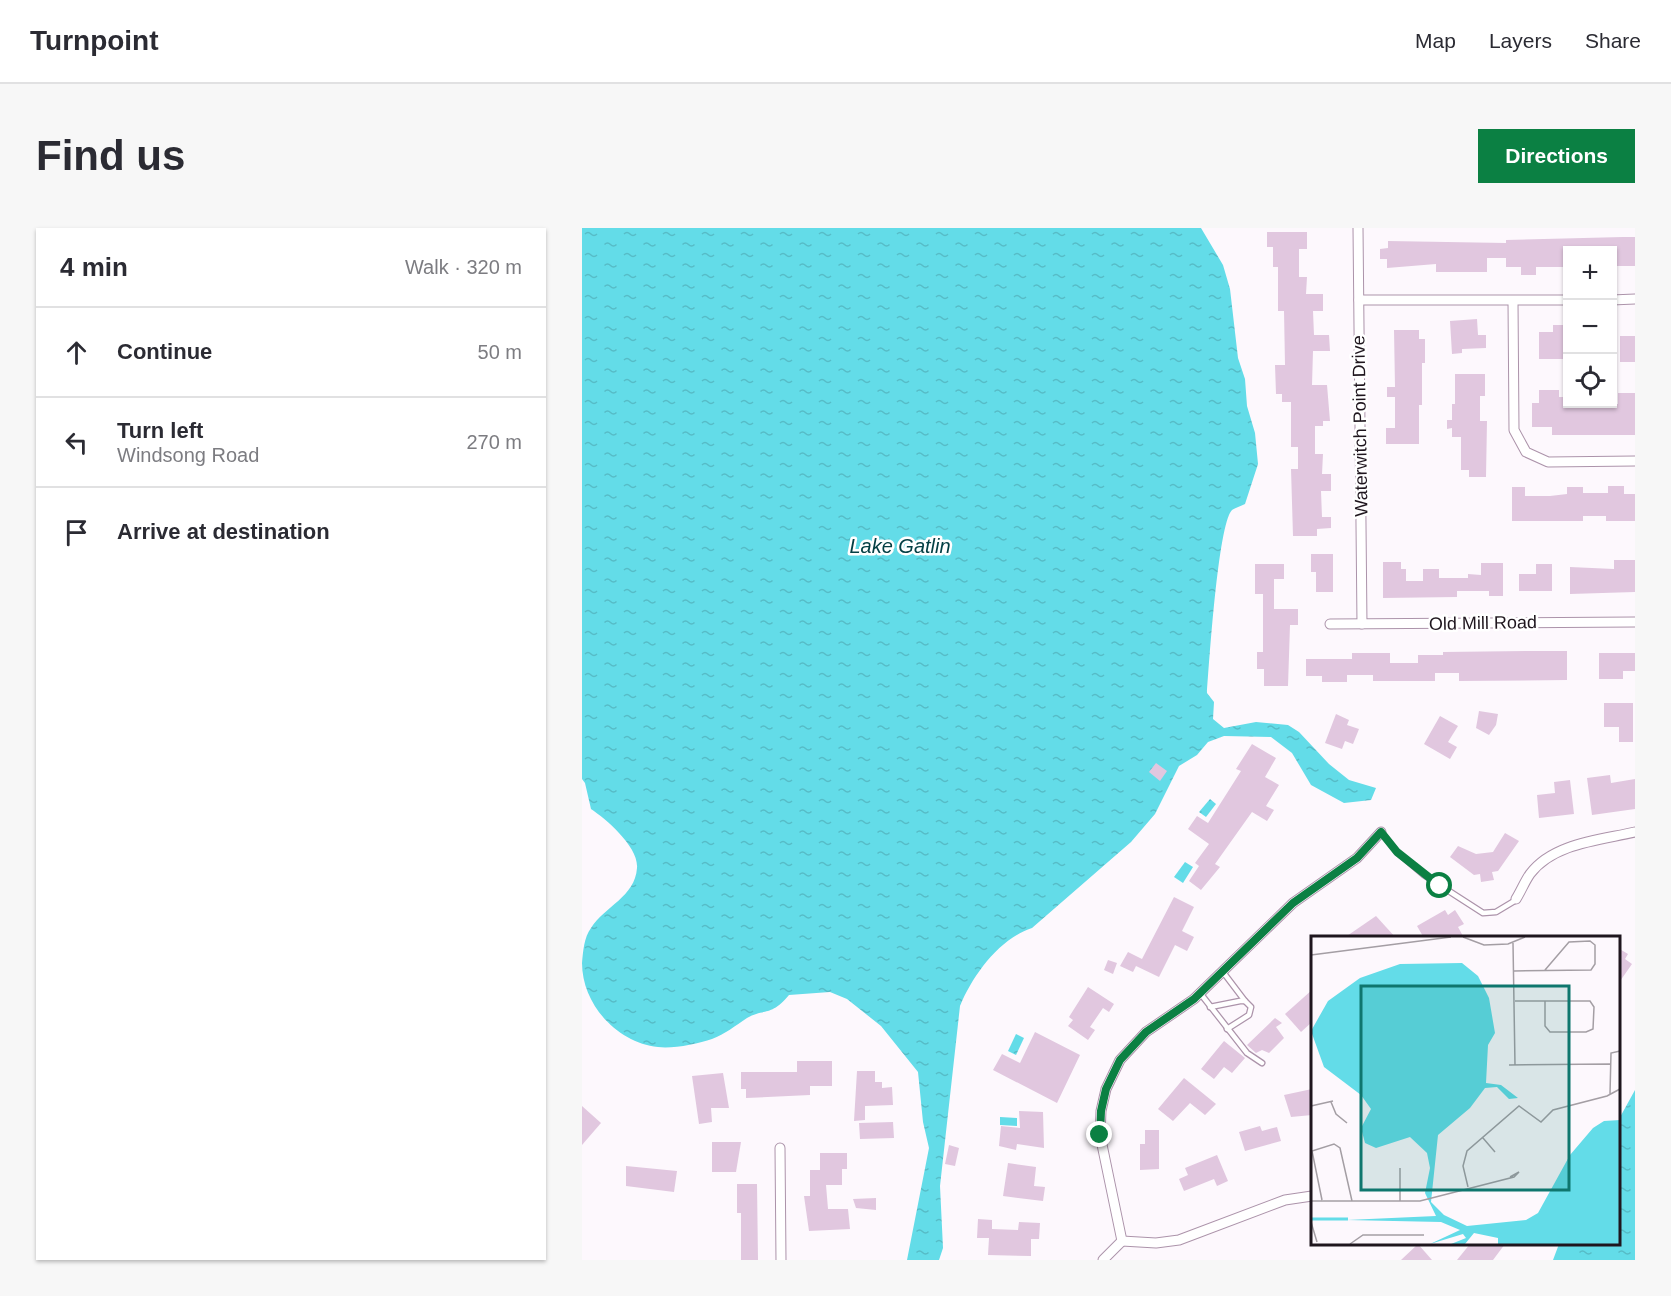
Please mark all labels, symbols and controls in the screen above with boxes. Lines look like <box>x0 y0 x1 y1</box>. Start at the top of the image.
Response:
text: Turnpoint <box>30 25 159 56</box>
text: Map <box>1415 29 1456 52</box>
text: Layers <box>1489 29 1552 52</box>
text: Share <box>1585 29 1641 52</box>
button: Directions <box>1478 129 1635 183</box>
text: Find us <box>36 132 185 179</box>
map controls <box>1563 246 1617 408</box>
button: + <box>1563 246 1617 300</box>
text: 4 min <box>60 252 128 282</box>
text: Walk · 320 m <box>405 256 522 278</box>
button: − <box>1563 300 1617 354</box>
street label: Waterwitch Point Drive <box>1348 335 1372 517</box>
icon: ahead <box>60 336 93 369</box>
text: Continue <box>117 339 212 364</box>
text: 50 m <box>478 341 522 363</box>
button: locate <box>1563 354 1617 408</box>
text: Turn left <box>117 418 203 443</box>
icon: left <box>60 426 93 459</box>
text: 270 m <box>466 431 522 453</box>
text: Windsong Road <box>117 444 259 466</box>
icon: arrive <box>60 516 93 549</box>
text: Arrive at destination <box>117 519 330 544</box>
water label: Lake Gatlin <box>849 535 951 557</box>
street label: Old Mill Road <box>1429 612 1537 634</box>
route start <box>1426 872 1452 898</box>
inset map <box>1311 936 1620 1245</box>
route end <box>1086 1121 1112 1147</box>

